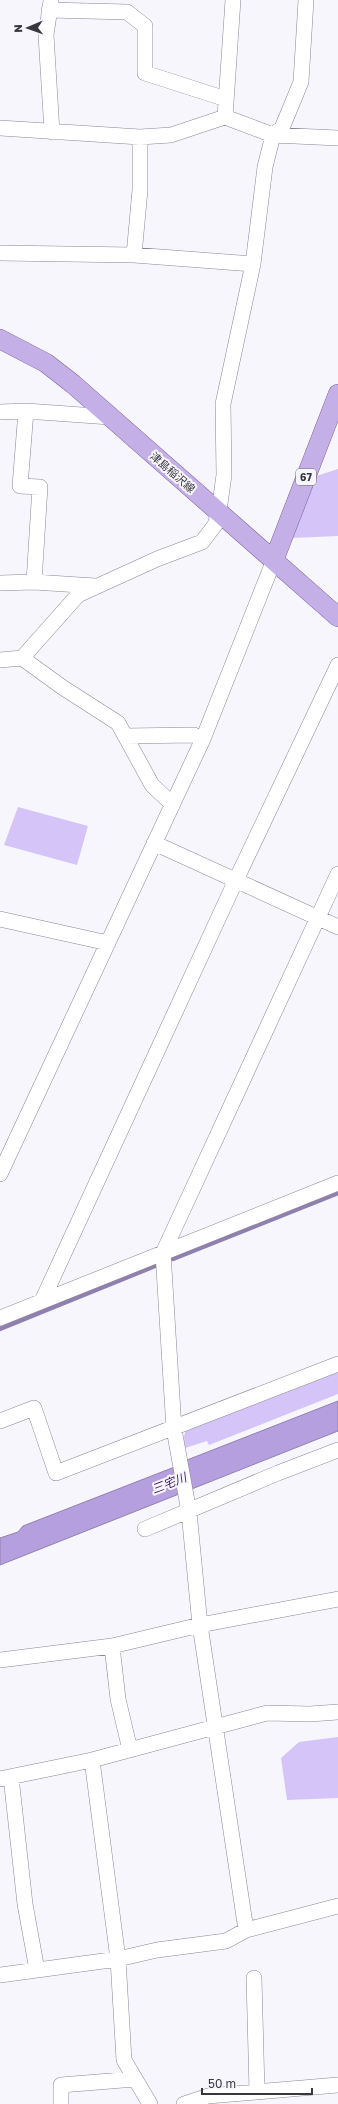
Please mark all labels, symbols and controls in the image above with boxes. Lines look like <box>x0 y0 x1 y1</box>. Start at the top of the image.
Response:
north arrow <box>8 8 48 48</box>
text: N <box>11 24 24 33</box>
street label: 津島稲沢線 <box>148 449 198 495</box>
road number: 67 <box>296 469 316 485</box>
water label: 三宅川 <box>150 1469 190 1496</box>
scale bar <box>202 2070 312 2096</box>
text: 50 m <box>208 2076 236 2091</box>

